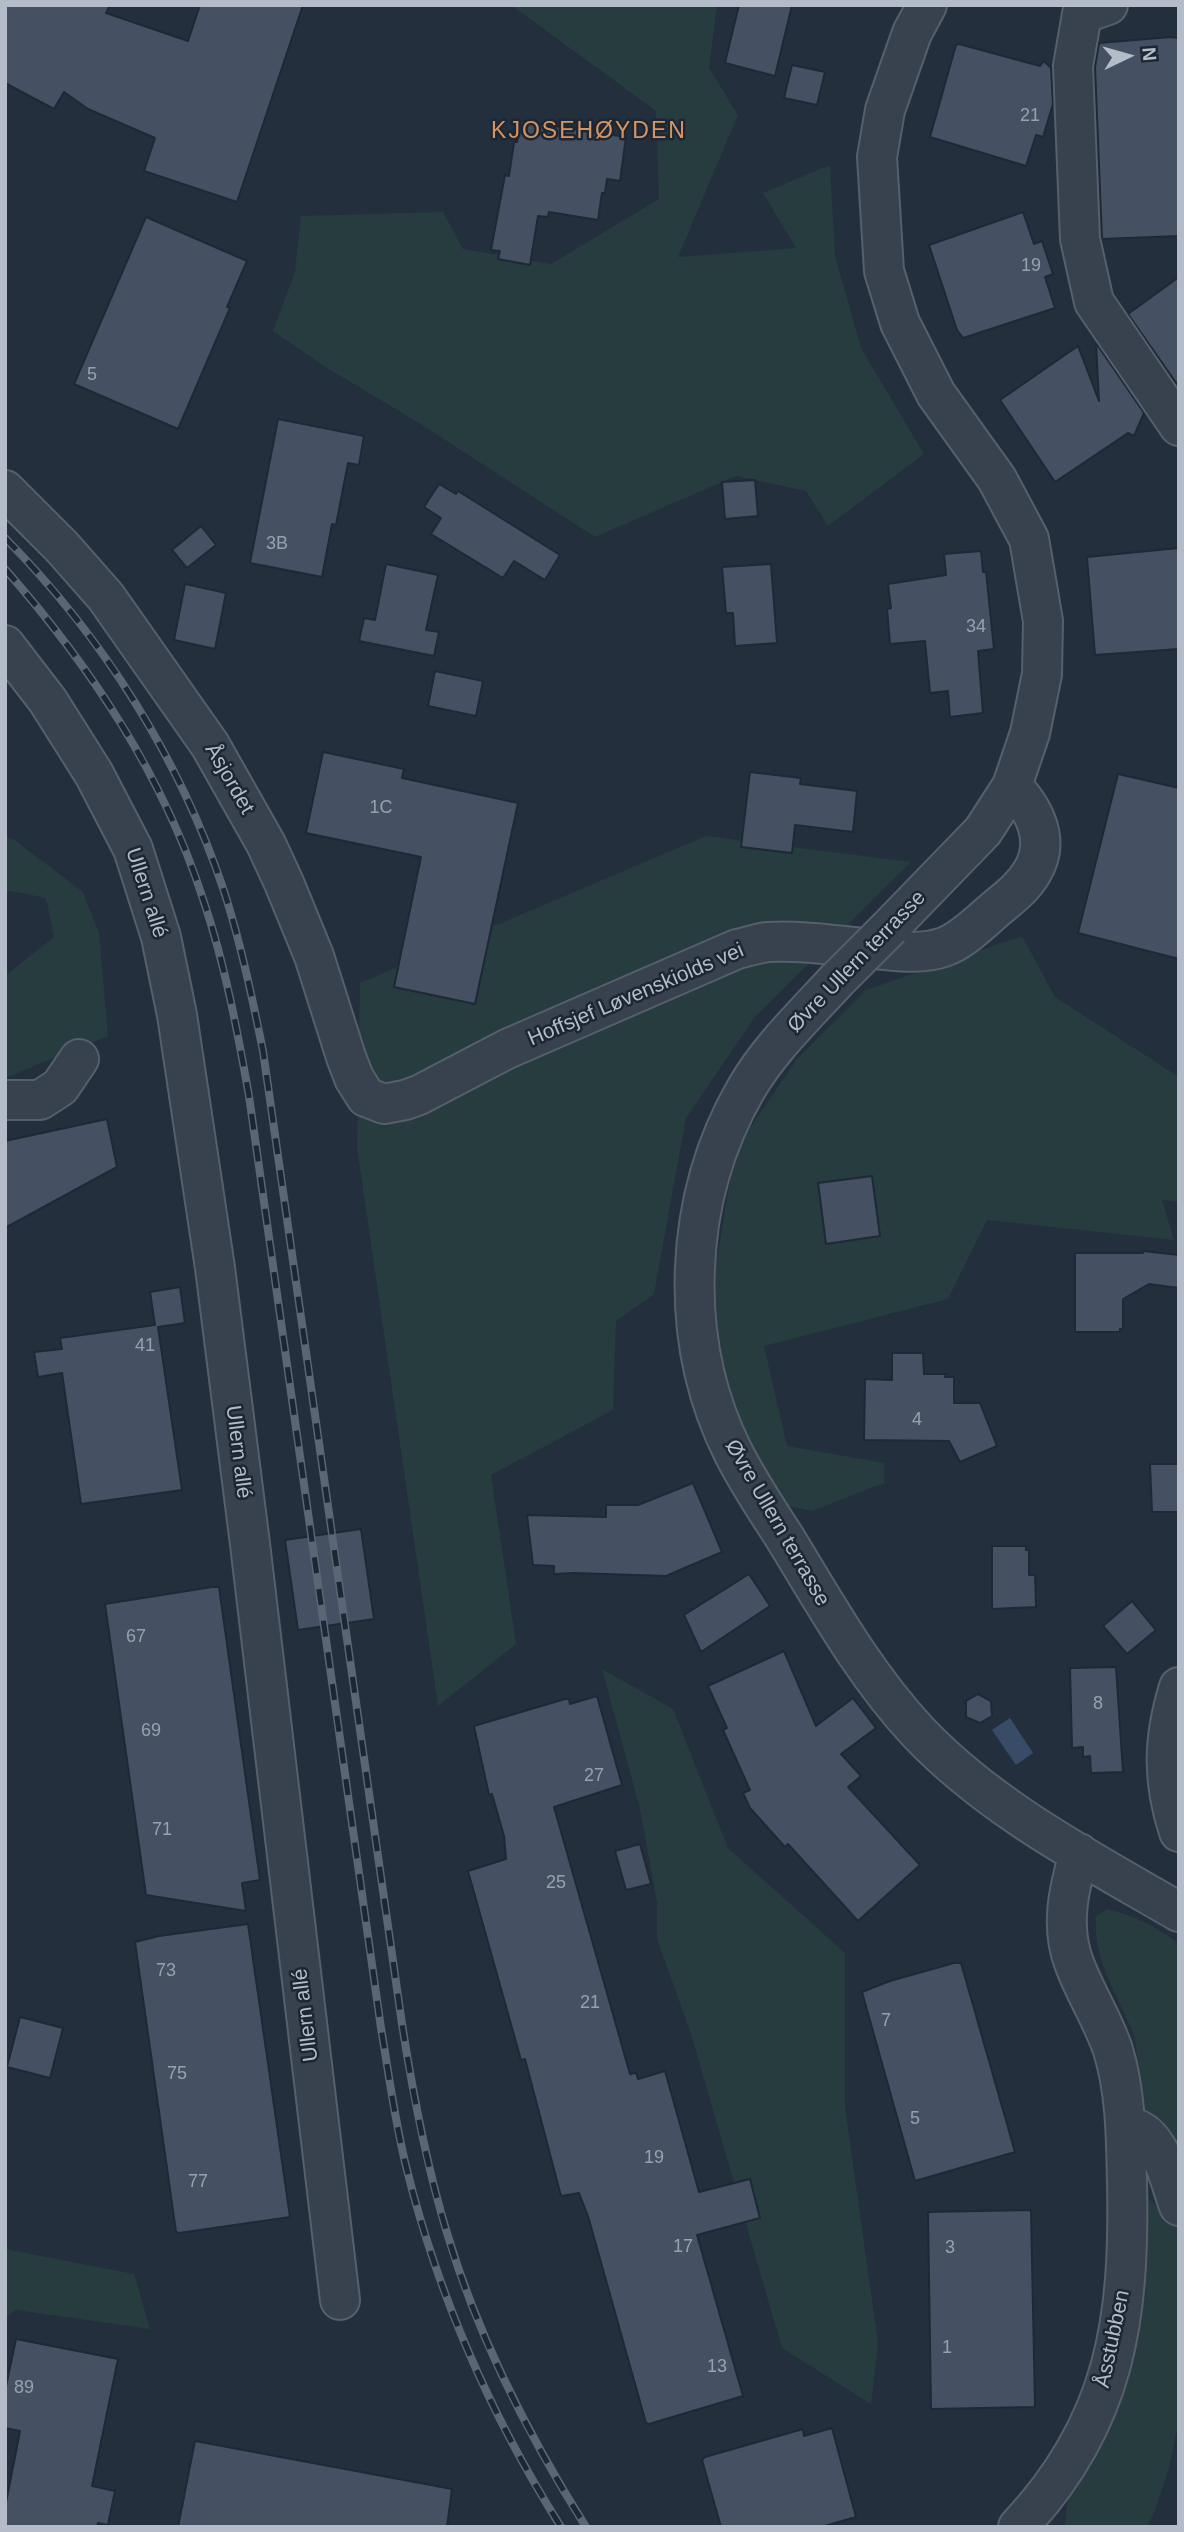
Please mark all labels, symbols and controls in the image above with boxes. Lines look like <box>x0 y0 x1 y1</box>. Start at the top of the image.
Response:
north arrow <box>1093 21 1163 91</box>
text: N <box>1138 46 1160 62</box>
house number: 21 <box>1020 105 1040 127</box>
district label: KJOSEHØYDEN <box>492 118 686 146</box>
house number: 19 <box>1021 255 1041 277</box>
house number: 5 <box>87 364 97 386</box>
house number: 3B <box>266 533 288 555</box>
house number: 34 <box>966 616 986 638</box>
street label: Åsjordet <box>199 739 259 819</box>
house number: 1C <box>369 797 393 819</box>
street label: Ullern allé <box>120 845 172 941</box>
street label: Øvre Ullern terrasse <box>783 886 931 1038</box>
street label: Hoffsjef Løvenskiolds vei <box>524 938 748 1052</box>
house number: 41 <box>135 1335 155 1357</box>
street label: Ullern allé <box>220 1404 256 1500</box>
house number: 4 <box>912 1409 922 1431</box>
street label: Øvre Ullern terrasse <box>719 1435 835 1611</box>
house number: 67 <box>126 1626 146 1648</box>
house number: 8 <box>1093 1693 1103 1715</box>
house number: 69 <box>141 1720 161 1742</box>
house number: 27 <box>584 1765 604 1787</box>
house number: 71 <box>152 1819 172 1841</box>
house number: 25 <box>546 1872 566 1894</box>
house number: 73 <box>156 1960 176 1982</box>
street label: Ullern allé <box>288 1967 324 2063</box>
house number: 21 <box>580 1992 600 2014</box>
house number: 7 <box>881 2010 891 2032</box>
house number: 75 <box>167 2063 187 2085</box>
house number: 5 <box>910 2108 920 2130</box>
house number: 19 <box>644 2147 664 2169</box>
house number: 77 <box>188 2171 208 2193</box>
house number: 17 <box>673 2236 693 2258</box>
house number: 3 <box>945 2237 955 2259</box>
street label: Åsstubben <box>1090 2288 1136 2390</box>
house number: 1 <box>942 2337 952 2359</box>
house number: 13 <box>707 2356 727 2378</box>
house number: 89 <box>14 2377 34 2399</box>

